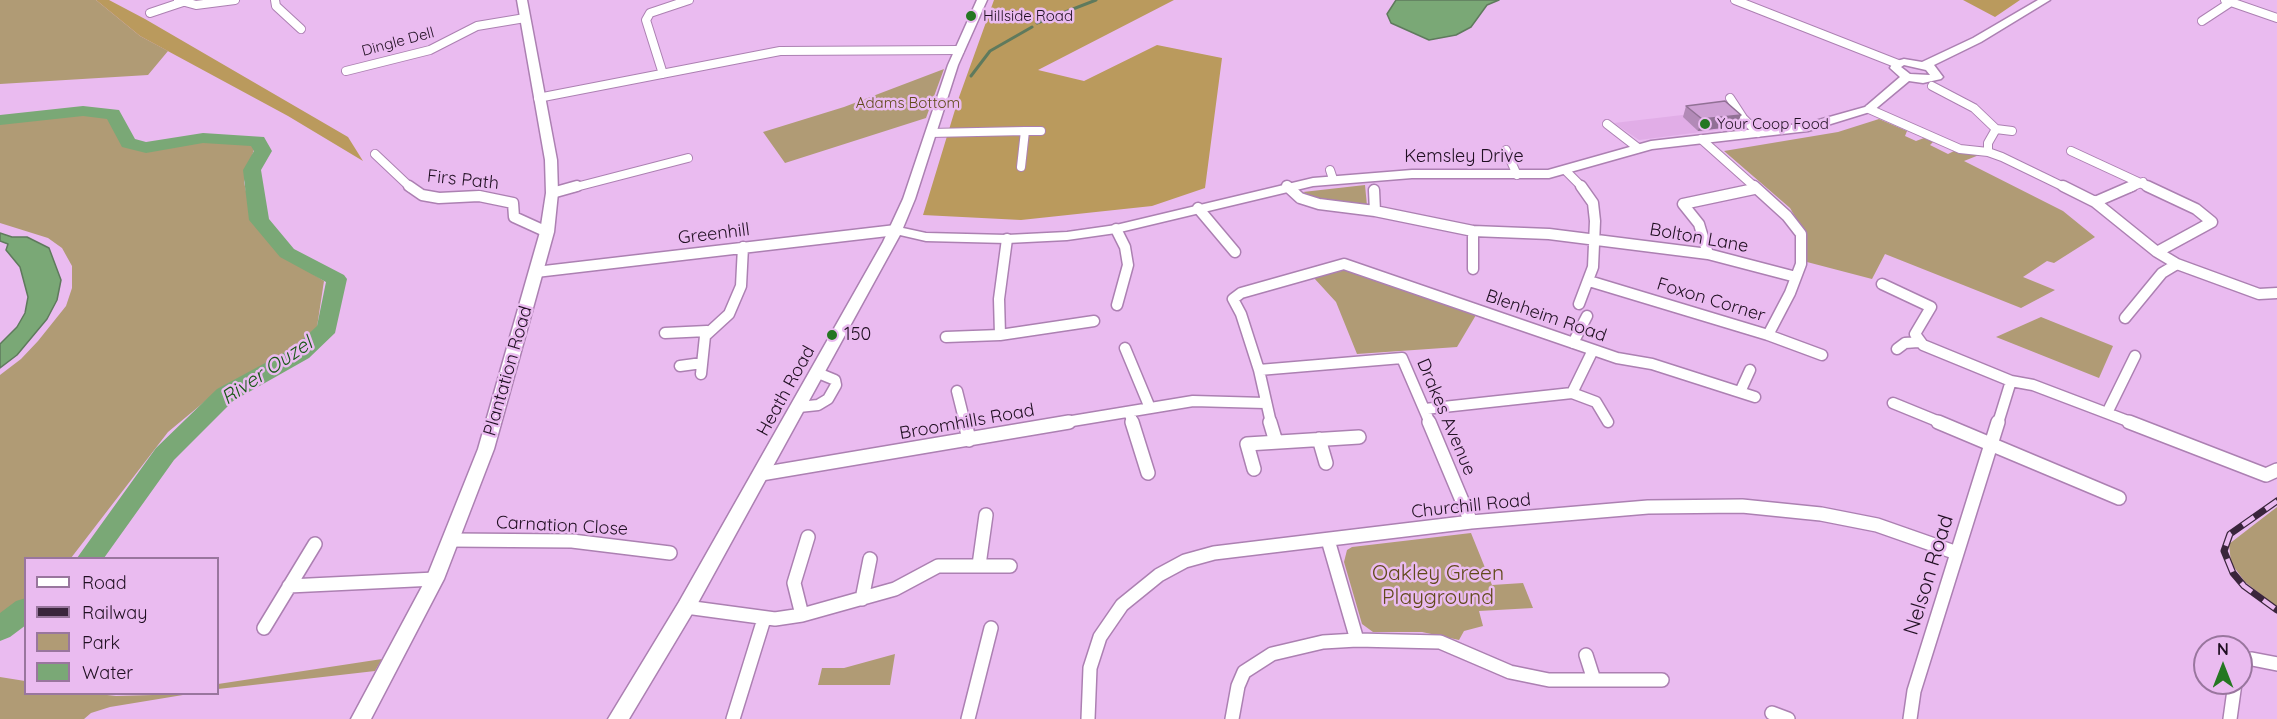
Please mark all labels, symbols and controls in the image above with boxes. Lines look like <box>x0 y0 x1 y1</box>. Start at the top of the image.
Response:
place label: Hillside Road <box>983 7 1073 25</box>
marker: Hillside Road <box>964 9 978 23</box>
street label: Dingle Dell <box>360 24 436 60</box>
park label: Adams Bottom <box>856 94 960 112</box>
place label: Your Coop Food <box>1717 115 1829 133</box>
marker: Your Coop Food <box>1698 117 1712 131</box>
street label: Kemsley Drive <box>1404 146 1524 168</box>
street label: Firs Path <box>426 165 500 195</box>
street label: Greenhill <box>677 219 751 249</box>
street label: Bolton Lane <box>1648 219 1750 257</box>
street label: Foxon Corner <box>1654 273 1768 327</box>
street label: Blenheim Road <box>1483 285 1609 347</box>
street label: Plantation Road <box>479 304 537 438</box>
place label: 150 <box>844 324 871 346</box>
marker: 150 <box>825 328 839 342</box>
water label: River Ouzel <box>217 332 317 410</box>
street label: Heath Road <box>752 342 820 440</box>
street label: Drakes Avenue <box>1412 355 1480 479</box>
street label: Broomhills Road <box>898 399 1036 445</box>
street label: Churchill Road <box>1410 489 1532 523</box>
street label: Carnation Close <box>495 512 629 540</box>
street label: Nelson Road <box>1899 512 1959 638</box>
legend <box>24 557 219 695</box>
park label: Oakley Green Playground <box>1372 561 1504 611</box>
text: Road <box>82 571 127 594</box>
text: Railway <box>82 601 148 624</box>
text: Park <box>82 631 120 654</box>
north arrow <box>2193 635 2253 695</box>
text: N <box>2217 639 2229 659</box>
text: Water <box>82 661 133 684</box>

